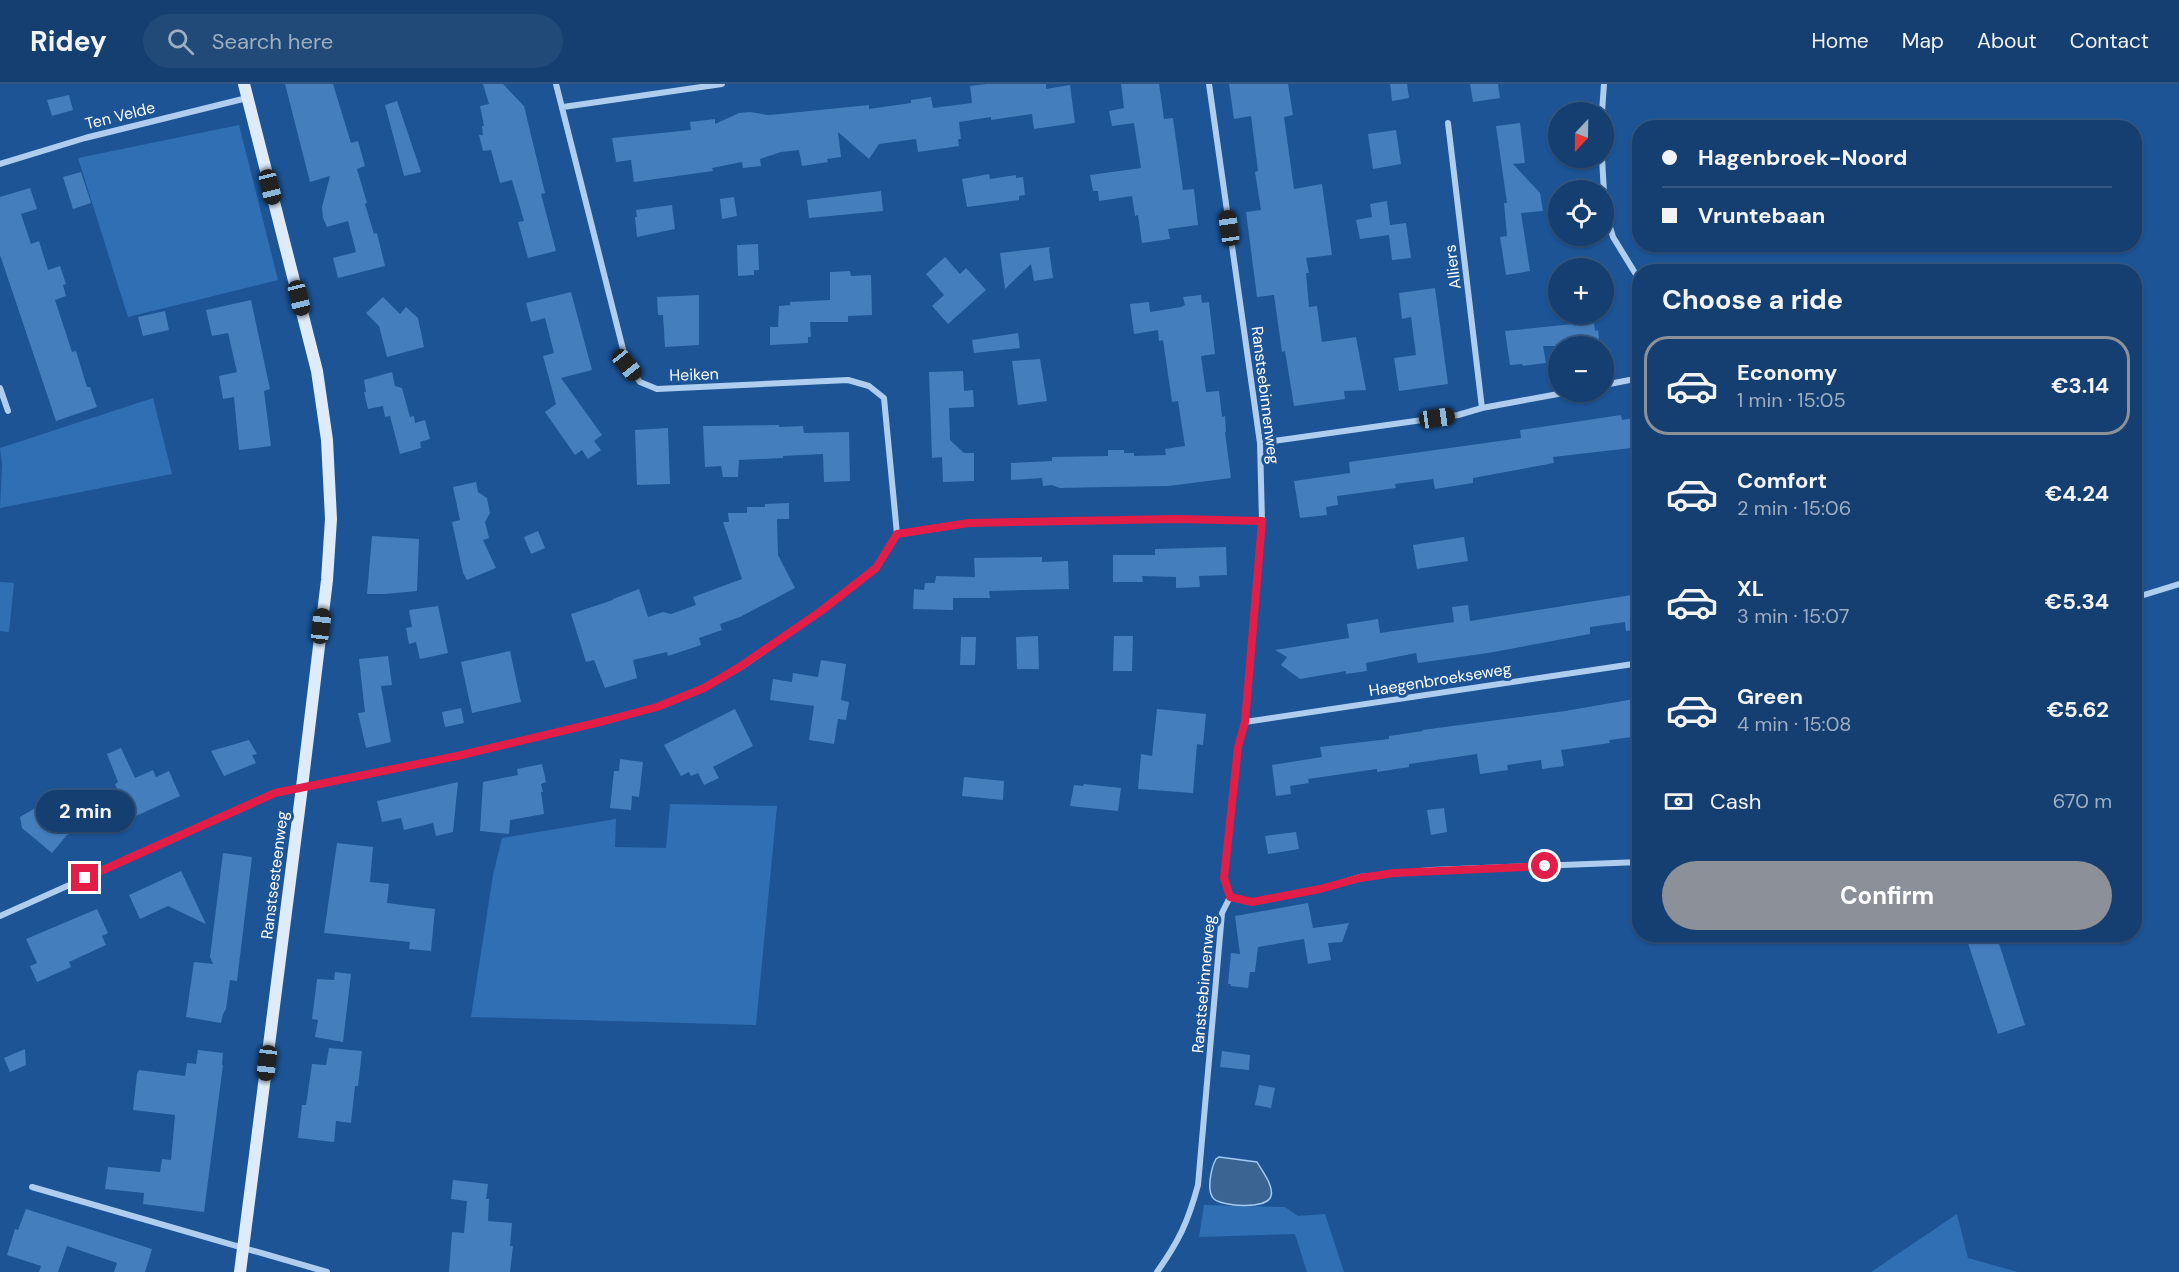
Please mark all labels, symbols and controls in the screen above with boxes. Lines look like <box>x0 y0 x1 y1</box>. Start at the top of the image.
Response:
search box <box>143 14 563 68</box>
text: Ridey <box>30 23 107 60</box>
icon: search <box>164 25 197 58</box>
text: Search here <box>212 27 333 56</box>
text: Home <box>1811 27 1869 55</box>
text: Map <box>1902 27 1944 55</box>
text: About <box>1977 27 2037 55</box>
text: Contact <box>2070 27 2149 55</box>
street label: Ten Velde <box>83 97 157 134</box>
north arrow <box>1548 102 1614 168</box>
map controls <box>1548 102 1614 402</box>
text: Hagenbroek-Noord <box>1698 143 1908 172</box>
car <box>257 167 283 207</box>
button: locate <box>1548 180 1614 246</box>
text: Vruntebaan <box>1698 201 1825 230</box>
car <box>1218 209 1240 247</box>
street label: Alliers <box>1439 244 1466 290</box>
button: + <box>1548 258 1614 324</box>
car <box>286 278 312 318</box>
text: Choose a ride <box>1662 282 1843 317</box>
street label: Ranstsebinnenweg <box>1247 325 1284 465</box>
button: − <box>1548 336 1614 402</box>
car <box>609 345 645 385</box>
text: Economy <box>1737 358 1837 387</box>
icon: car <box>1665 359 1719 413</box>
street label: Heiken <box>669 363 719 386</box>
text: €3.14 <box>2051 371 2109 400</box>
text: 1 min · 15:05 <box>1737 387 1846 413</box>
car <box>1418 407 1456 429</box>
text: Comfort <box>1737 466 1827 495</box>
icon: car <box>1665 467 1719 521</box>
text: €4.24 <box>2045 479 2109 508</box>
text: 2 min · 15:06 <box>1737 495 1851 521</box>
text: XL <box>1737 574 1764 603</box>
icon: car <box>1665 575 1719 629</box>
text: €5.34 <box>2045 587 2109 616</box>
text: 3 min · 15:07 <box>1737 603 1849 629</box>
car <box>310 607 332 645</box>
street label: Haegenbroekseweg <box>1367 658 1513 701</box>
text: Green <box>1737 682 1803 711</box>
icon: car <box>1665 683 1719 737</box>
text: €5.62 <box>2047 695 2109 724</box>
text: 4 min · 15:08 <box>1737 711 1851 737</box>
icon: cash <box>1662 785 1695 818</box>
text: Cash <box>1710 787 1761 816</box>
text: 670 m <box>2053 788 2112 814</box>
callout: 2 min <box>36 791 134 833</box>
text: 2 min <box>59 798 112 824</box>
street label: Ranstsesteenweg <box>256 810 293 940</box>
route start <box>1531 852 1558 879</box>
button: Confirm <box>1662 861 2112 930</box>
route end <box>71 864 98 891</box>
street label: Ranstsebinnenweg <box>1187 914 1220 1054</box>
car <box>256 1044 278 1082</box>

